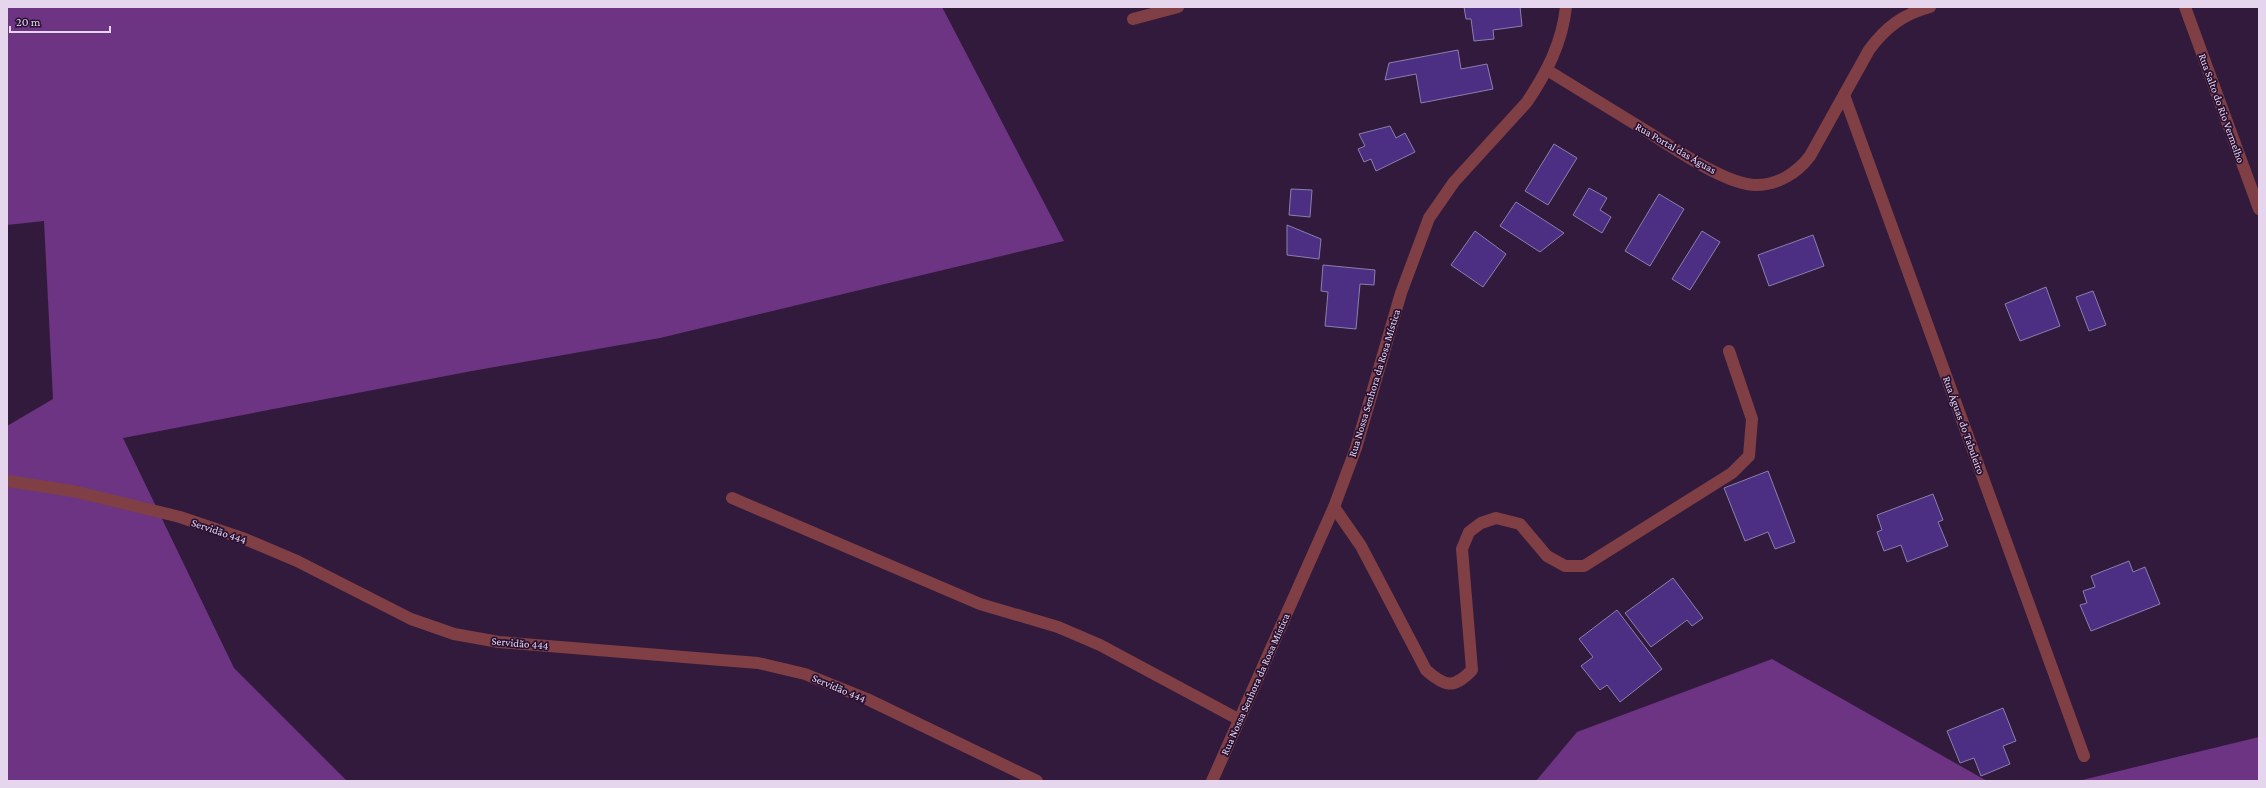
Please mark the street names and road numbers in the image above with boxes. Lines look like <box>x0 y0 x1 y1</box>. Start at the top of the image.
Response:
street label: Rua Salto do Rio Vermelho <box>2197 52 2248 165</box>
street label: Rua Portal das Águas <box>1633 120 1719 177</box>
street label: Rua Nossa Senhora da Rosa Mística <box>1346 308 1402 458</box>
street label: Rua Águas do Tabuleiro <box>1940 375 1987 476</box>
street label: Servidão 444 <box>190 516 248 546</box>
street label: Rua Nossa Senhora da Rosa Mística <box>1218 611 1292 757</box>
street label: Servidão 444 <box>491 635 549 652</box>
street label: Servidão 444 <box>810 671 868 705</box>

